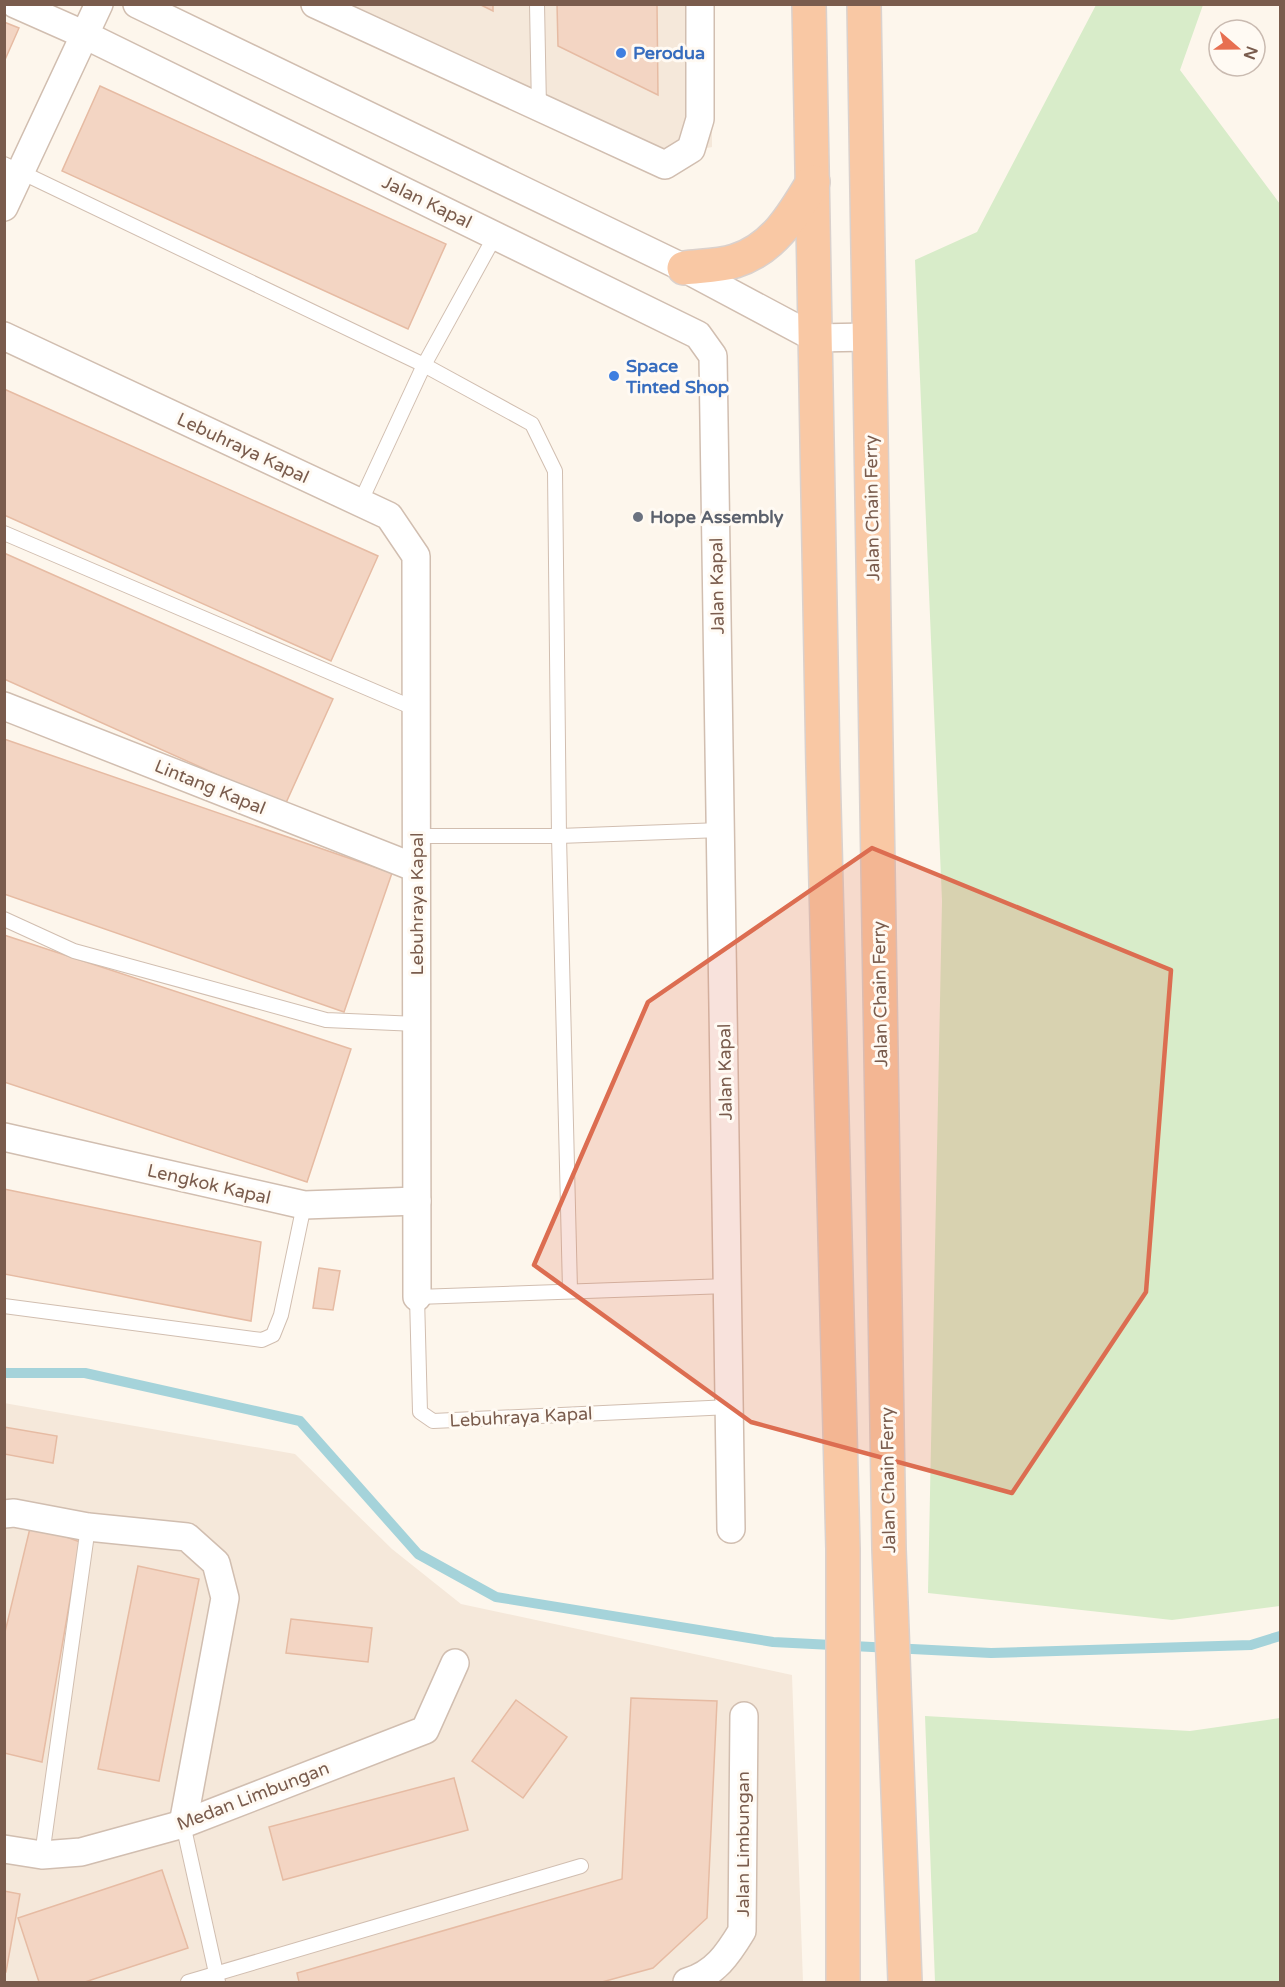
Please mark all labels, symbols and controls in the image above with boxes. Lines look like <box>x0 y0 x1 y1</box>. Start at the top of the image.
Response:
north arrow <box>1207 18 1267 78</box>
place label: Perodua <box>633 42 705 64</box>
text: N <box>1239 43 1262 62</box>
marker: Perodua <box>614 46 628 60</box>
street label: Jalan Kapal <box>379 171 475 233</box>
place label: Space Tinted Shop <box>625 355 729 398</box>
marker: Space Tinted Shop <box>607 369 621 383</box>
street label: Lebuhraya Kapal <box>173 408 313 488</box>
street label: Jalan Chain Ferry <box>860 434 884 581</box>
place label: Hope Assembly <box>650 506 784 528</box>
marker: Hope Assembly <box>631 510 645 524</box>
street label: Jalan Kapal <box>705 537 729 635</box>
street label: Lintang Kapal <box>151 755 269 819</box>
street label: Lebuhraya Kapal <box>406 832 428 976</box>
street label: Jalan Chain Ferry <box>868 920 892 1067</box>
street label: Jalan Kapal <box>713 1023 737 1121</box>
street label: Lengkok Kapal <box>145 1159 273 1209</box>
street label: Lebuhraya Kapal <box>449 1402 593 1432</box>
street label: Jalan Chain Ferry <box>876 1406 900 1553</box>
street label: Medan Limbungan <box>174 1757 332 1835</box>
street label: Jalan Limbungan <box>732 1771 754 1917</box>

